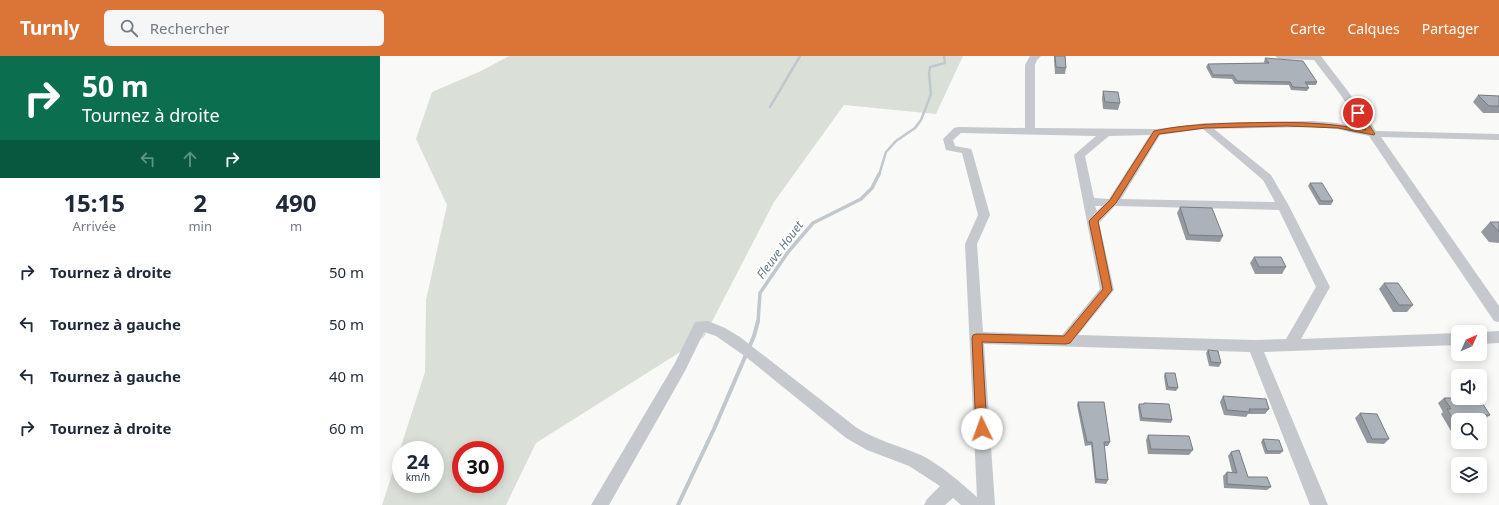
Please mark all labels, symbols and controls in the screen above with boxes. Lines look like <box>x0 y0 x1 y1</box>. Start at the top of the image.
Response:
search box <box>104 10 384 46</box>
text: Turnly <box>20 15 80 41</box>
icon: search <box>118 17 140 39</box>
text: Rechercher <box>150 18 229 38</box>
text: Carte <box>1290 19 1326 38</box>
text: Calques <box>1348 19 1400 38</box>
text: Partager <box>1422 19 1479 38</box>
text: 50 m <box>82 67 149 105</box>
icon: right <box>16 72 68 124</box>
pin <box>1341 96 1375 130</box>
icon: arrive <box>1347 102 1369 124</box>
text: Tournez à droite <box>82 103 220 127</box>
icon: left <box>137 148 159 170</box>
icon: ahead <box>179 148 201 170</box>
icon: right <box>221 148 243 170</box>
text: 15:15 <box>63 186 125 219</box>
text: 2 <box>193 186 207 219</box>
text: 490 <box>275 186 317 219</box>
text: Arrivée <box>72 217 116 235</box>
text: min <box>188 217 212 235</box>
text: m <box>290 217 302 235</box>
water label: Fleuve Houet <box>752 217 808 282</box>
icon: right <box>16 261 38 283</box>
text: Tournez à droite <box>50 262 171 282</box>
text: 50 m <box>329 262 364 282</box>
icon: left <box>16 313 38 335</box>
text: Tournez à gauche <box>50 314 181 334</box>
text: 50 m <box>329 314 364 334</box>
north arrow <box>1451 325 1487 361</box>
map controls <box>1451 325 1487 493</box>
icon: left <box>16 365 38 387</box>
text: Tournez à gauche <box>50 366 181 386</box>
text: 40 m <box>329 366 364 386</box>
button: sound <box>1451 369 1487 405</box>
position arrow <box>961 408 1003 450</box>
button: search <box>1451 413 1487 449</box>
icon: right <box>16 417 38 439</box>
text: Tournez à droite <box>50 418 171 438</box>
text: 60 m <box>329 418 364 438</box>
speed limit sign: 30 <box>452 441 504 493</box>
text: 24 <box>407 448 429 475</box>
button: layers <box>1451 457 1487 493</box>
text: km/h <box>406 470 430 484</box>

